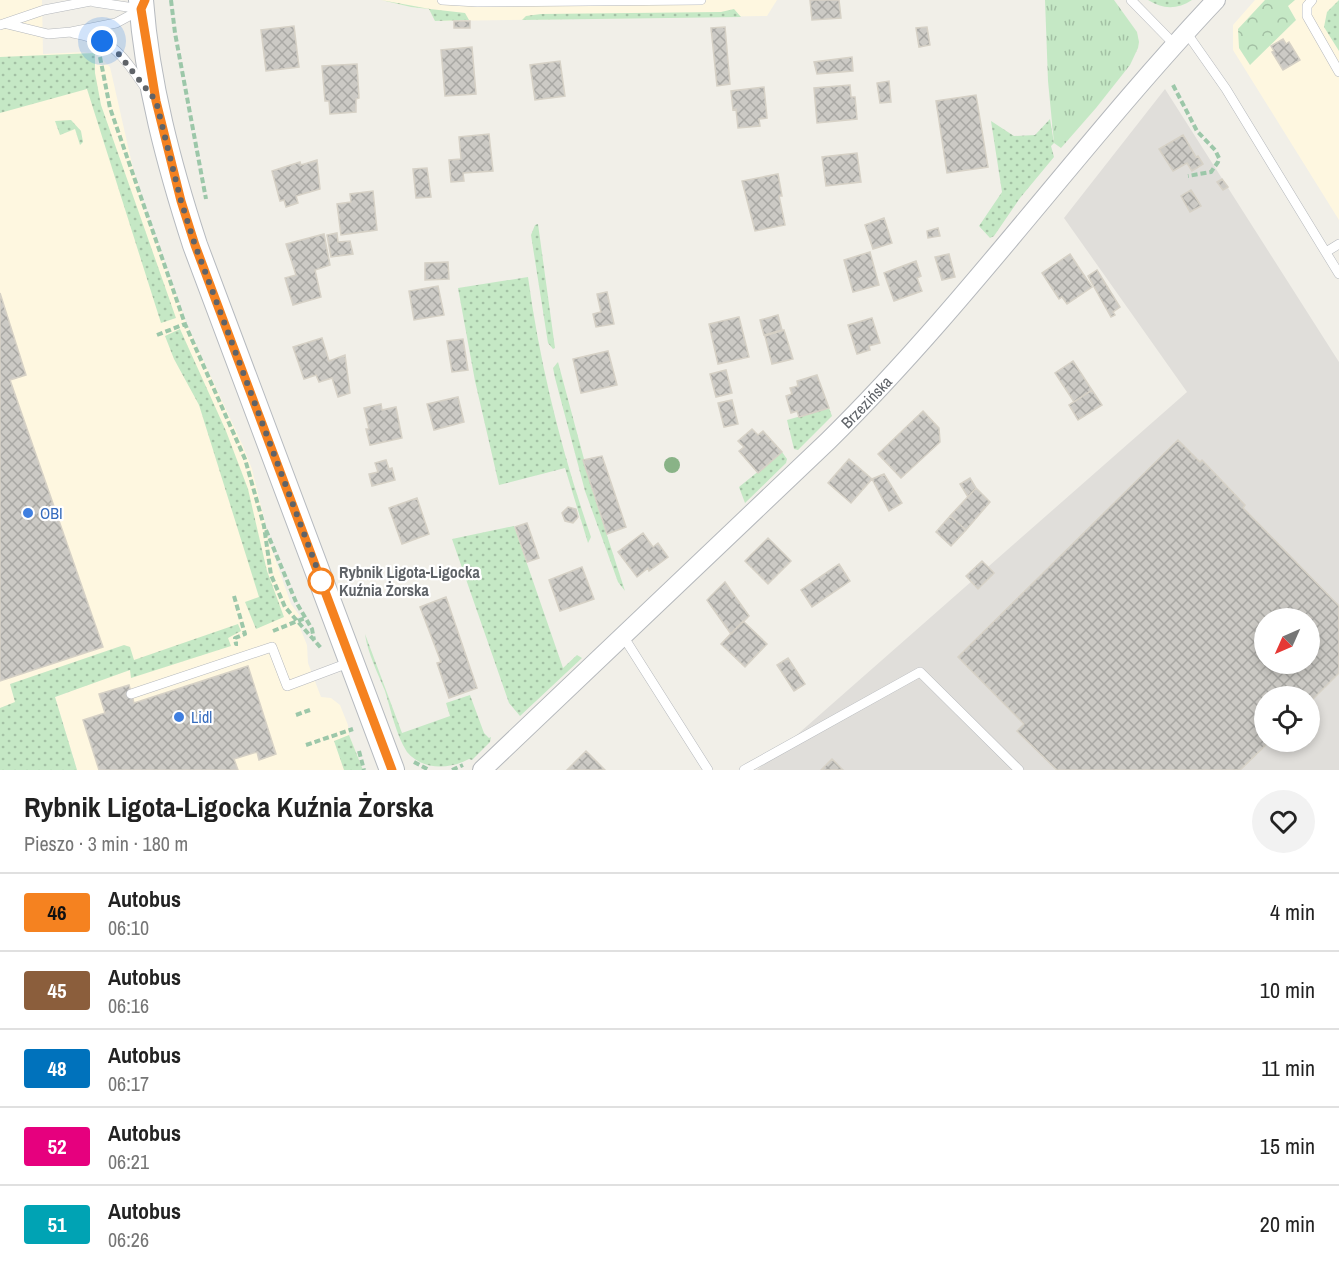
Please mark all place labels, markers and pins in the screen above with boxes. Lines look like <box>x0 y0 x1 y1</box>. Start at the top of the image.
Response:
place label: OBI <box>40 502 63 524</box>
marker: OBI <box>21 506 35 520</box>
place label: Rybnik Ligota-Ligocka Kuźnia Żorska <box>339 561 480 601</box>
marker: Rybnik Ligota-Ligocka Kuźnia Żorska <box>308 568 334 594</box>
place label: Lidl <box>191 706 212 728</box>
marker: Lidl <box>172 710 186 724</box>

